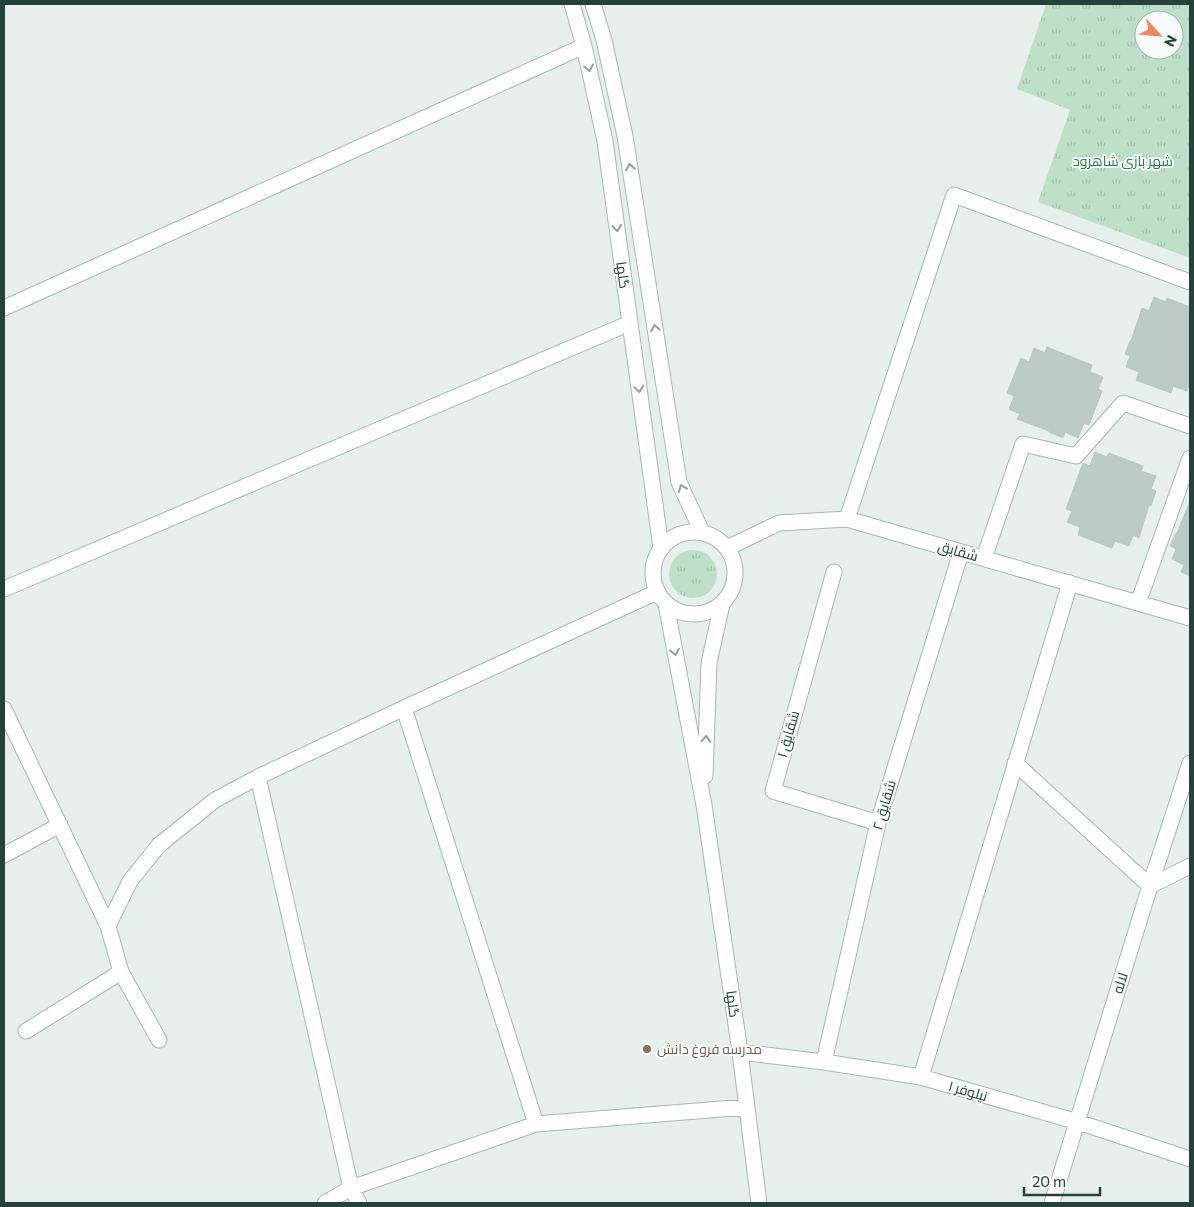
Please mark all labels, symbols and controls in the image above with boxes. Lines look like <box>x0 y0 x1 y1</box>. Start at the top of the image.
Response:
north arrow <box>1134 10 1184 60</box>
text: N <box>1161 33 1181 50</box>
one-way arrow <box>583 63 594 72</box>
park label: شهر بازی شاهرود <box>1073 152 1173 169</box>
one-way arrow <box>625 163 636 171</box>
one-way arrow <box>611 224 622 232</box>
street label: گلها <box>613 260 634 290</box>
one-way arrow <box>650 324 661 332</box>
one-way arrow <box>633 385 644 393</box>
one-way arrow <box>678 484 688 493</box>
street label: شقایق <box>936 537 980 565</box>
one-way arrow <box>669 647 680 656</box>
street label: شقایق ۱ <box>773 708 803 760</box>
one-way arrow <box>701 735 712 743</box>
street label: شقایق ۲ <box>868 778 900 832</box>
street label: لاله <box>1108 970 1131 995</box>
street label: گلها <box>723 989 744 1019</box>
place label: مدرسه فروغ دانش <box>657 1040 762 1058</box>
marker: مدرسه فروغ دانش <box>641 1043 653 1055</box>
street label: نیلوفر ۱ <box>947 1077 990 1104</box>
scale bar <box>1024 1164 1100 1196</box>
text: 20 m <box>1032 1172 1066 1190</box>

